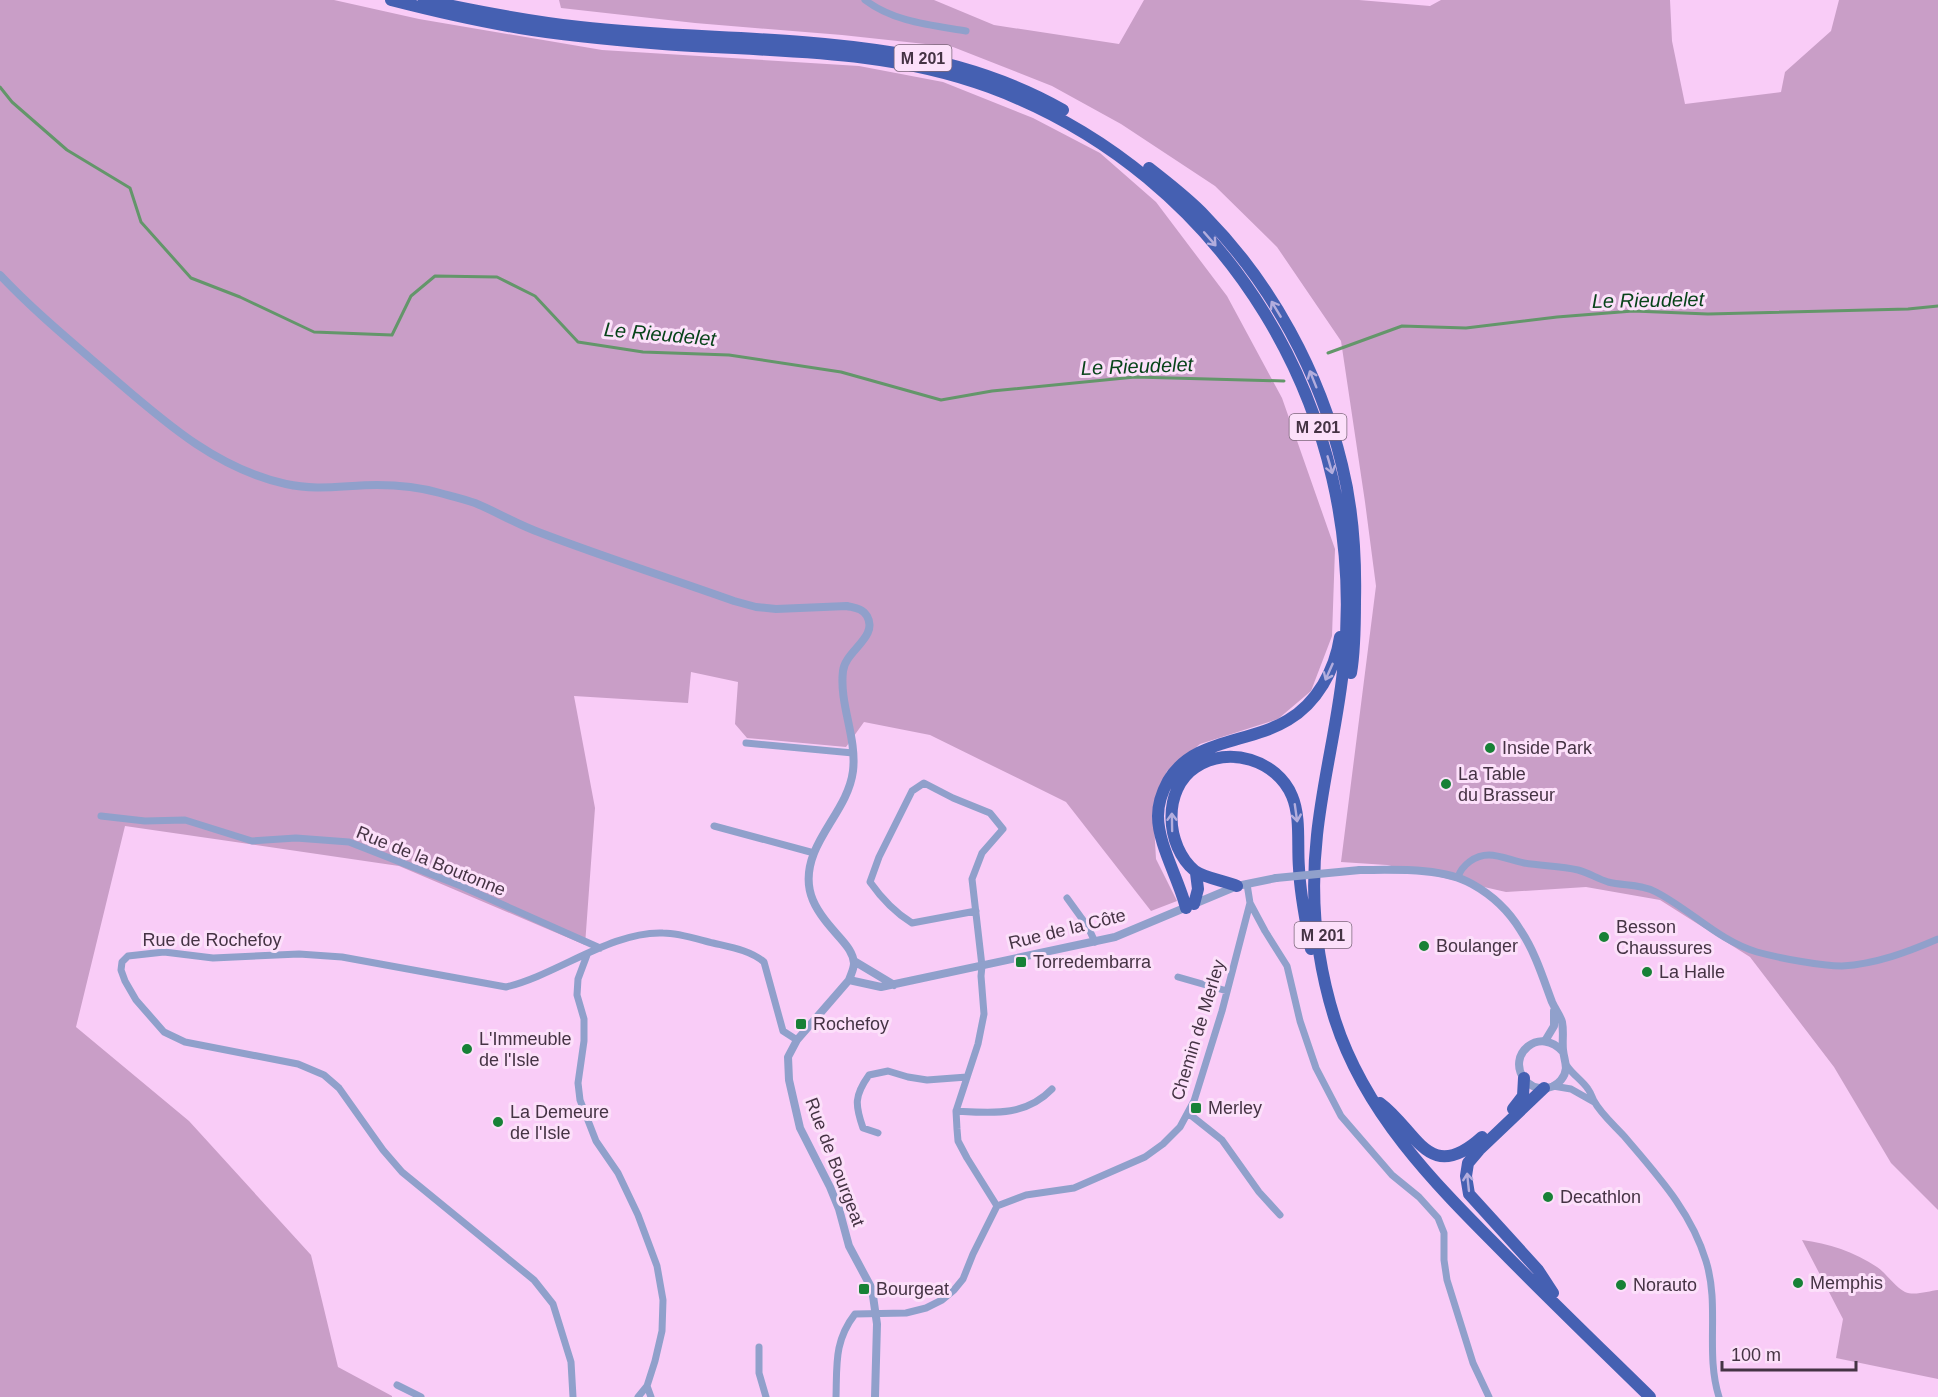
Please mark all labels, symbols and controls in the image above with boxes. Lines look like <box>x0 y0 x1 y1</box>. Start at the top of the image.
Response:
road number: M 201 <box>894 45 952 71</box>
one-way arrow <box>1203 231 1217 246</box>
water label: Le Rieudelet <box>1592 288 1706 312</box>
one-way arrow <box>1270 301 1282 318</box>
water label: Le Rieudelet <box>603 318 718 350</box>
water label: Le Rieudelet <box>1080 353 1195 379</box>
one-way arrow <box>1307 371 1318 389</box>
road number: M 201 <box>1290 414 1346 440</box>
one-way arrow <box>1324 455 1336 474</box>
one-way arrow <box>1322 662 1334 680</box>
place label: Inside Park <box>1502 738 1593 758</box>
marker: Inside Park <box>1483 741 1497 755</box>
place label: La Table du Brasseur <box>1458 764 1555 805</box>
marker: La Table du Brasseur <box>1439 777 1453 791</box>
one-way arrow <box>1290 803 1301 823</box>
one-way arrow <box>1167 812 1178 832</box>
street label: Rue de la Boutonne <box>353 822 509 900</box>
street label: Rue de la Côte <box>1006 905 1128 953</box>
place label: Besson Chaussures <box>1616 917 1712 958</box>
road number: M 201 <box>1294 922 1352 948</box>
street label: Rue de Rochefoy <box>142 930 282 950</box>
marker: Besson Chaussures <box>1597 930 1611 944</box>
place label: Boulanger <box>1436 936 1518 956</box>
marker: Boulanger <box>1417 939 1431 953</box>
place label: Torredembarra <box>1033 952 1152 972</box>
marker: Torredembarra <box>1014 955 1028 969</box>
street label: Chemin de Merley <box>1167 957 1229 1103</box>
place label: La Halle <box>1659 962 1725 982</box>
marker: La Halle <box>1640 965 1654 979</box>
place label: Rochefoy <box>813 1014 889 1034</box>
marker: Rochefoy <box>794 1017 808 1031</box>
place label: L'Immeuble de l'Isle <box>479 1029 571 1070</box>
marker: L'Immeuble de l'Isle <box>460 1042 474 1056</box>
street label: Rue de Bourgeat <box>801 1095 869 1229</box>
place label: Merley <box>1208 1098 1262 1118</box>
marker: Merley <box>1189 1101 1203 1115</box>
place label: La Demeure de l'Isle <box>510 1102 609 1143</box>
marker: La Demeure de l'Isle <box>491 1115 505 1129</box>
one-way arrow <box>1462 1172 1473 1192</box>
place label: Decathlon <box>1560 1187 1641 1207</box>
marker: Decathlon <box>1541 1190 1555 1204</box>
place label: Memphis <box>1810 1273 1883 1293</box>
place label: Norauto <box>1633 1275 1697 1295</box>
marker: Memphis <box>1791 1276 1805 1290</box>
marker: Norauto <box>1614 1278 1628 1292</box>
place label: Bourgeat <box>876 1279 949 1299</box>
marker: Bourgeat <box>857 1282 871 1296</box>
scale bar <box>1722 1334 1856 1372</box>
text: 100 m <box>1731 1345 1781 1365</box>

